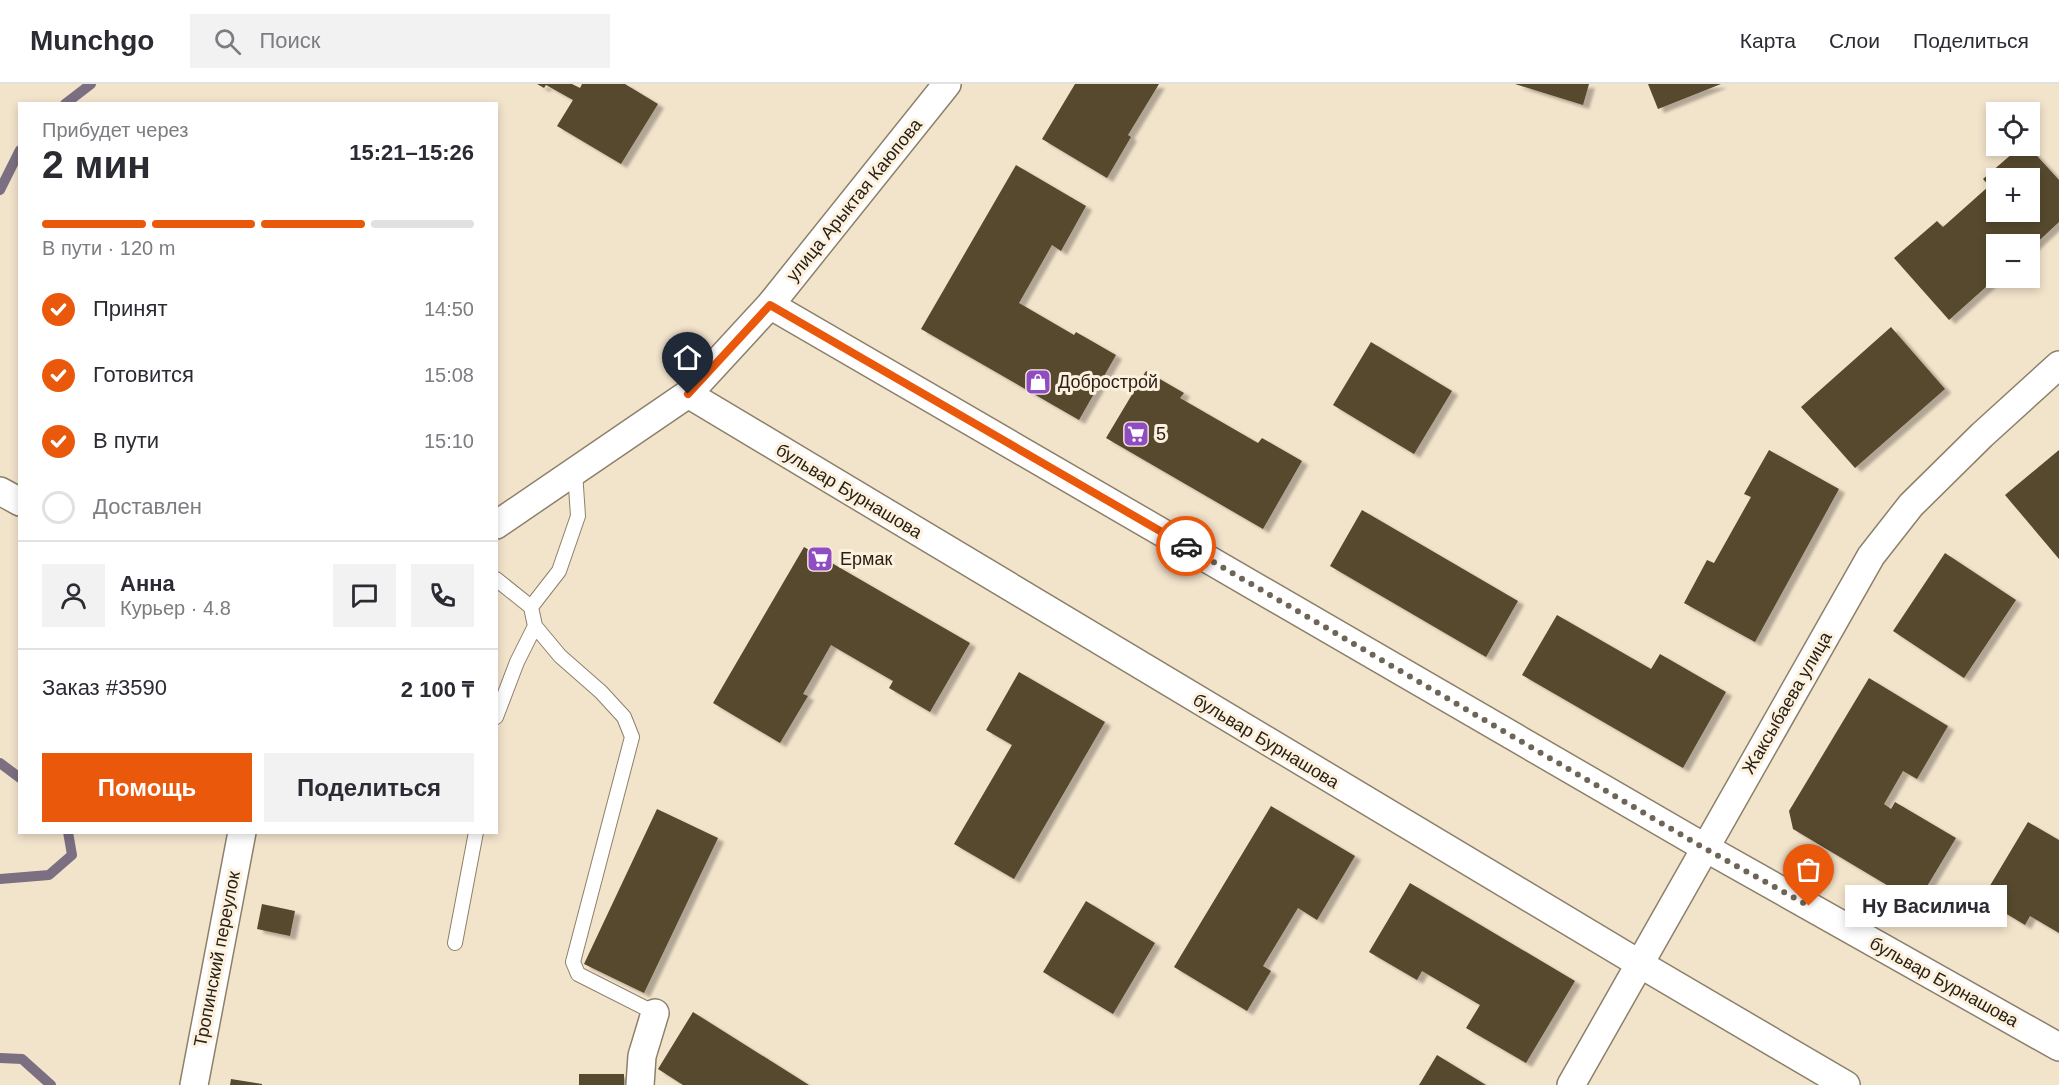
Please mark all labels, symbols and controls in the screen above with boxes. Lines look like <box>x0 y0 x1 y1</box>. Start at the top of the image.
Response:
search box <box>190 14 610 68</box>
text: Munchgo <box>30 25 154 56</box>
icon: search <box>211 25 244 58</box>
text: Поиск <box>259 28 320 53</box>
text: Карта <box>1740 29 1796 52</box>
text: Слои <box>1829 29 1880 52</box>
text: Поделиться <box>1913 29 2029 52</box>
map controls <box>1986 102 2040 288</box>
button: locate <box>1986 102 2040 156</box>
street label: улица Арыктая Каюпова <box>782 114 926 285</box>
text: Прибудет через <box>42 119 188 141</box>
text: 15:21–15:26 <box>349 140 474 165</box>
text: 2 мин <box>42 143 151 186</box>
button: + <box>1986 168 2040 222</box>
button: − <box>1986 234 2040 288</box>
text: В пути · 120 m <box>42 237 175 259</box>
icon: check <box>42 293 75 326</box>
text: Принят <box>93 296 167 321</box>
text: 14:50 <box>424 298 474 320</box>
pin <box>662 332 713 394</box>
icon: home <box>671 341 704 374</box>
icon: check <box>42 359 75 392</box>
text: Готовится <box>93 362 194 387</box>
text: 15:08 <box>424 364 474 386</box>
shop icon: Добрострой <box>1023 367 1053 397</box>
place label: Добрострой <box>1058 372 1158 392</box>
supermarket icon: 5 <box>1121 419 1151 449</box>
place label: 5 <box>1156 424 1166 444</box>
icon: check <box>42 425 75 458</box>
text: В пути <box>93 428 159 453</box>
text: 15:10 <box>424 430 474 452</box>
street label: бульвар Бурнашова <box>772 439 926 543</box>
text: Доставлен <box>93 494 202 519</box>
courier <box>1156 516 1216 576</box>
icon: car <box>1170 530 1203 563</box>
supermarket icon: Ермак <box>805 544 835 574</box>
place label: Ермак <box>840 549 892 569</box>
button: person <box>42 564 105 627</box>
button: chat <box>333 564 396 627</box>
button: phone <box>411 564 474 627</box>
text: Анна <box>120 571 175 596</box>
text: Курьер · 4.8 <box>120 597 231 619</box>
street label: Жаксыбаева улица <box>1738 628 1836 778</box>
text: Заказ #3590 <box>42 675 167 700</box>
text: 2 100 ₸ <box>401 677 474 702</box>
street label: бульвар Бурнашова <box>1189 689 1343 793</box>
button: Помощь <box>42 753 252 822</box>
button: Поделиться <box>264 753 474 822</box>
pin <box>1783 844 1834 906</box>
icon: bag <box>1792 853 1825 886</box>
street label: Тропинский переулок <box>190 869 244 1049</box>
callout: Ну Василича <box>1845 885 2007 927</box>
text: Ну Василича <box>1862 895 1990 917</box>
street label: бульвар Бурнашова <box>1866 933 2023 1032</box>

